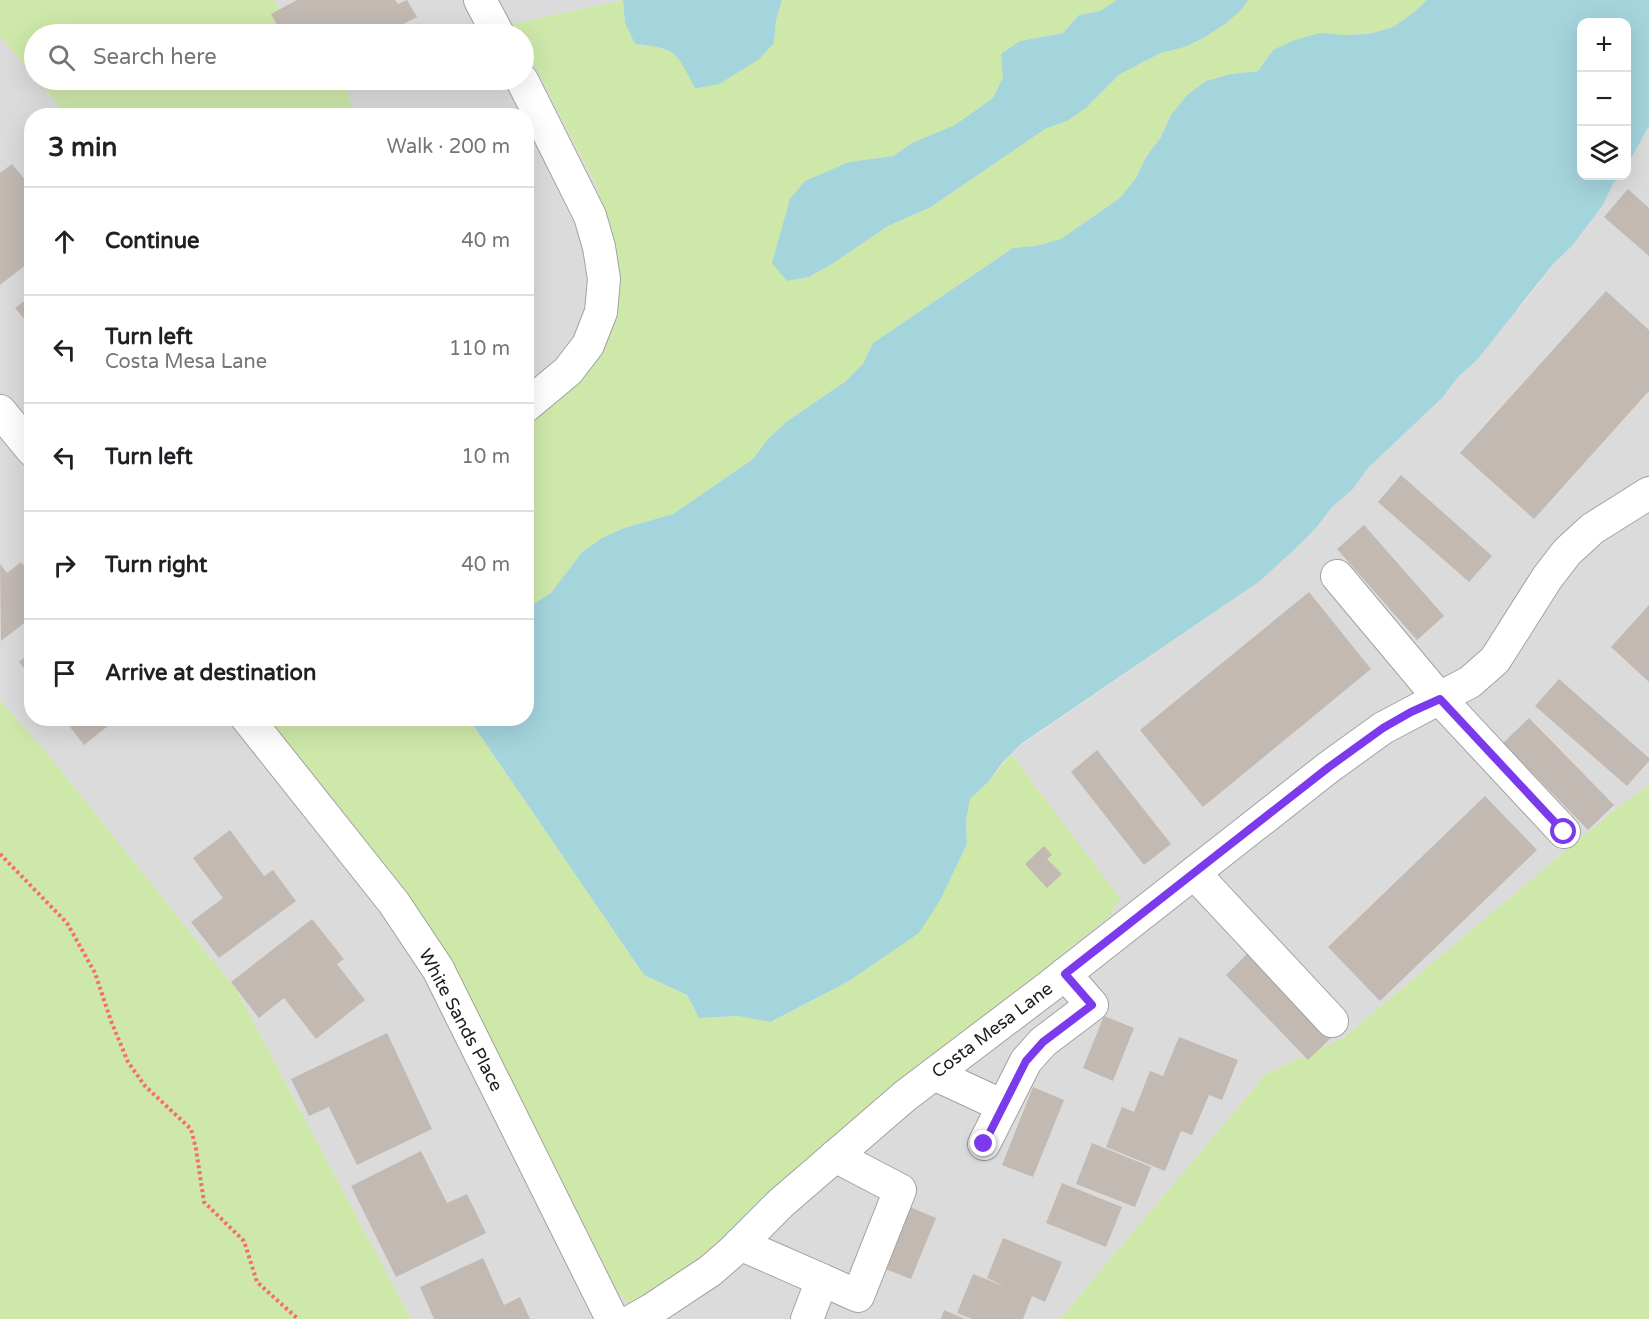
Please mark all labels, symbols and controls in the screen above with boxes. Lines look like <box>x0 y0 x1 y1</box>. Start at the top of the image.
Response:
map controls <box>1577 18 1631 180</box>
button: + <box>1577 18 1631 72</box>
search box <box>24 24 534 90</box>
icon: search <box>45 41 78 74</box>
text: Search here <box>93 44 217 70</box>
button: − <box>1577 72 1631 126</box>
button: layers <box>1577 126 1631 180</box>
text: 3 min <box>48 132 117 163</box>
text: Walk · 200 m <box>387 135 510 159</box>
icon: ahead <box>48 225 81 258</box>
text: Continue <box>105 228 200 254</box>
text: 40 m <box>461 229 510 253</box>
text: Turn left <box>105 324 193 350</box>
icon: left <box>48 333 81 366</box>
text: 110 m <box>449 337 510 361</box>
text: Costa Mesa Lane <box>105 350 267 374</box>
icon: left <box>48 441 81 474</box>
text: Turn left <box>105 444 193 470</box>
text: 10 m <box>461 445 510 469</box>
icon: right <box>48 549 81 582</box>
text: Turn right <box>105 552 207 578</box>
text: 40 m <box>461 553 510 577</box>
icon: arrive <box>48 657 81 690</box>
text: Arrive at destination <box>105 660 316 686</box>
route start <box>1550 818 1576 844</box>
street label: White Sands Place <box>414 945 508 1095</box>
street label: Costa Mesa Lane <box>927 977 1057 1083</box>
route end <box>970 1130 996 1156</box>

